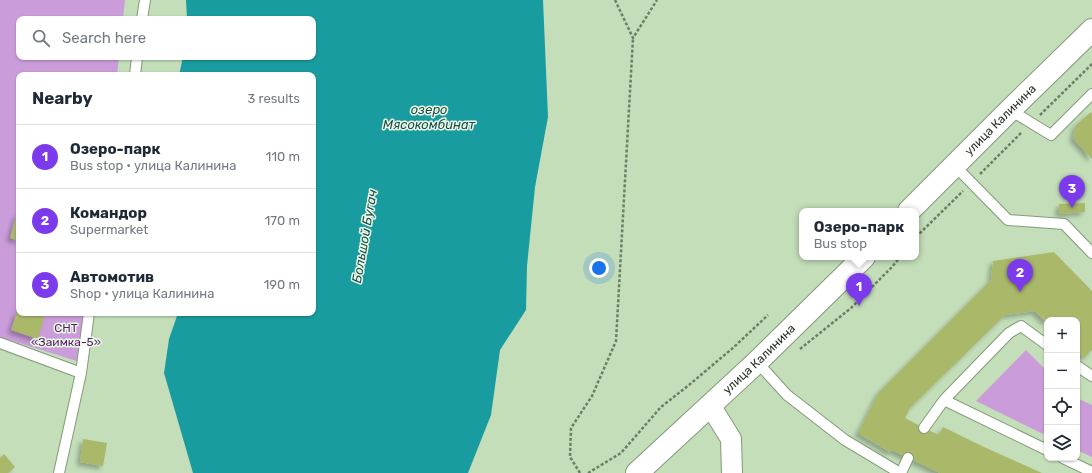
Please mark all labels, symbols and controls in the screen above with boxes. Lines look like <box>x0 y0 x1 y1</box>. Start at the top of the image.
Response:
search box <box>16 16 316 60</box>
icon: search <box>30 27 52 49</box>
text: Search here <box>62 29 146 47</box>
street label: улица Калинина <box>962 82 1039 158</box>
text: Nearby <box>32 88 93 108</box>
text: 3 results <box>248 91 300 106</box>
water label: озеро Мясокомбинат <box>383 102 477 132</box>
text: Озеро-парк <box>70 140 161 158</box>
text: 1 <box>42 149 48 164</box>
text: 110 m <box>266 149 300 164</box>
text: Bus stop · улица Калинина <box>70 158 236 173</box>
pin: 3 <box>1059 175 1085 208</box>
water label: Большой Бугач <box>349 188 380 284</box>
text: Командор <box>70 204 147 222</box>
popup <box>799 208 919 260</box>
text: 2 <box>41 213 49 228</box>
text: 170 m <box>265 213 300 228</box>
text: Озеро-парк <box>814 218 904 236</box>
text: Supermarket <box>70 222 148 237</box>
text: Bus stop <box>814 236 867 251</box>
your location <box>589 258 609 278</box>
pin: 2 <box>1007 259 1033 292</box>
text: Автомотив <box>70 268 154 286</box>
pin: 1 <box>846 273 872 306</box>
text: 3 <box>41 277 49 292</box>
text: 190 m <box>264 277 300 292</box>
text: Shop · улица Калинина <box>70 286 214 301</box>
map controls <box>1044 317 1080 461</box>
button: + <box>1044 317 1080 353</box>
park label: СНТ «Заимка-5» <box>31 321 101 349</box>
street label: улица Калинина <box>720 321 798 397</box>
button: − <box>1044 353 1080 389</box>
button: locate <box>1044 389 1080 425</box>
button: layers <box>1044 425 1080 461</box>

